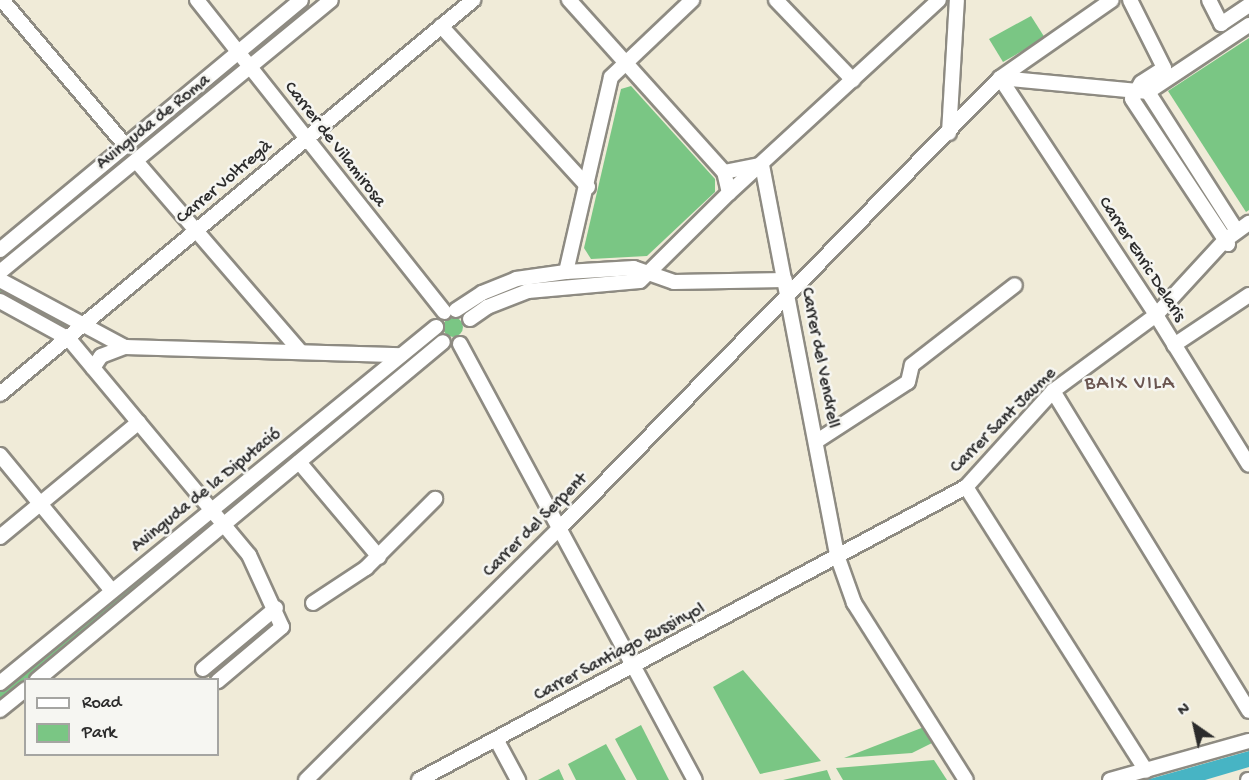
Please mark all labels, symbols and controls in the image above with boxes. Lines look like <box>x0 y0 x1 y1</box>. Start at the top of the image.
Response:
street label: Avinguda de Roma <box>93 71 215 175</box>
street label: Carrer de Vilamirosa <box>278 78 390 212</box>
street label: Carrer Voltregà <box>172 136 278 230</box>
street label: Carrer Enric Delaris <box>1093 193 1189 327</box>
street label: Carrer del Vendrell <box>795 286 843 430</box>
street label: Carrer Sant Jaume <box>947 364 1061 478</box>
district label: BAIX VILA <box>1085 372 1175 396</box>
street label: Avinguda de la Diputació <box>128 424 286 558</box>
street label: Carrer del Serpent <box>479 469 593 583</box>
street label: Carrer Santiago Russinyol <box>531 599 709 707</box>
legend <box>24 678 219 756</box>
text: Road <box>82 693 121 714</box>
north arrow <box>1165 696 1225 756</box>
text: N <box>1175 700 1194 721</box>
text: Park <box>82 723 116 744</box>

